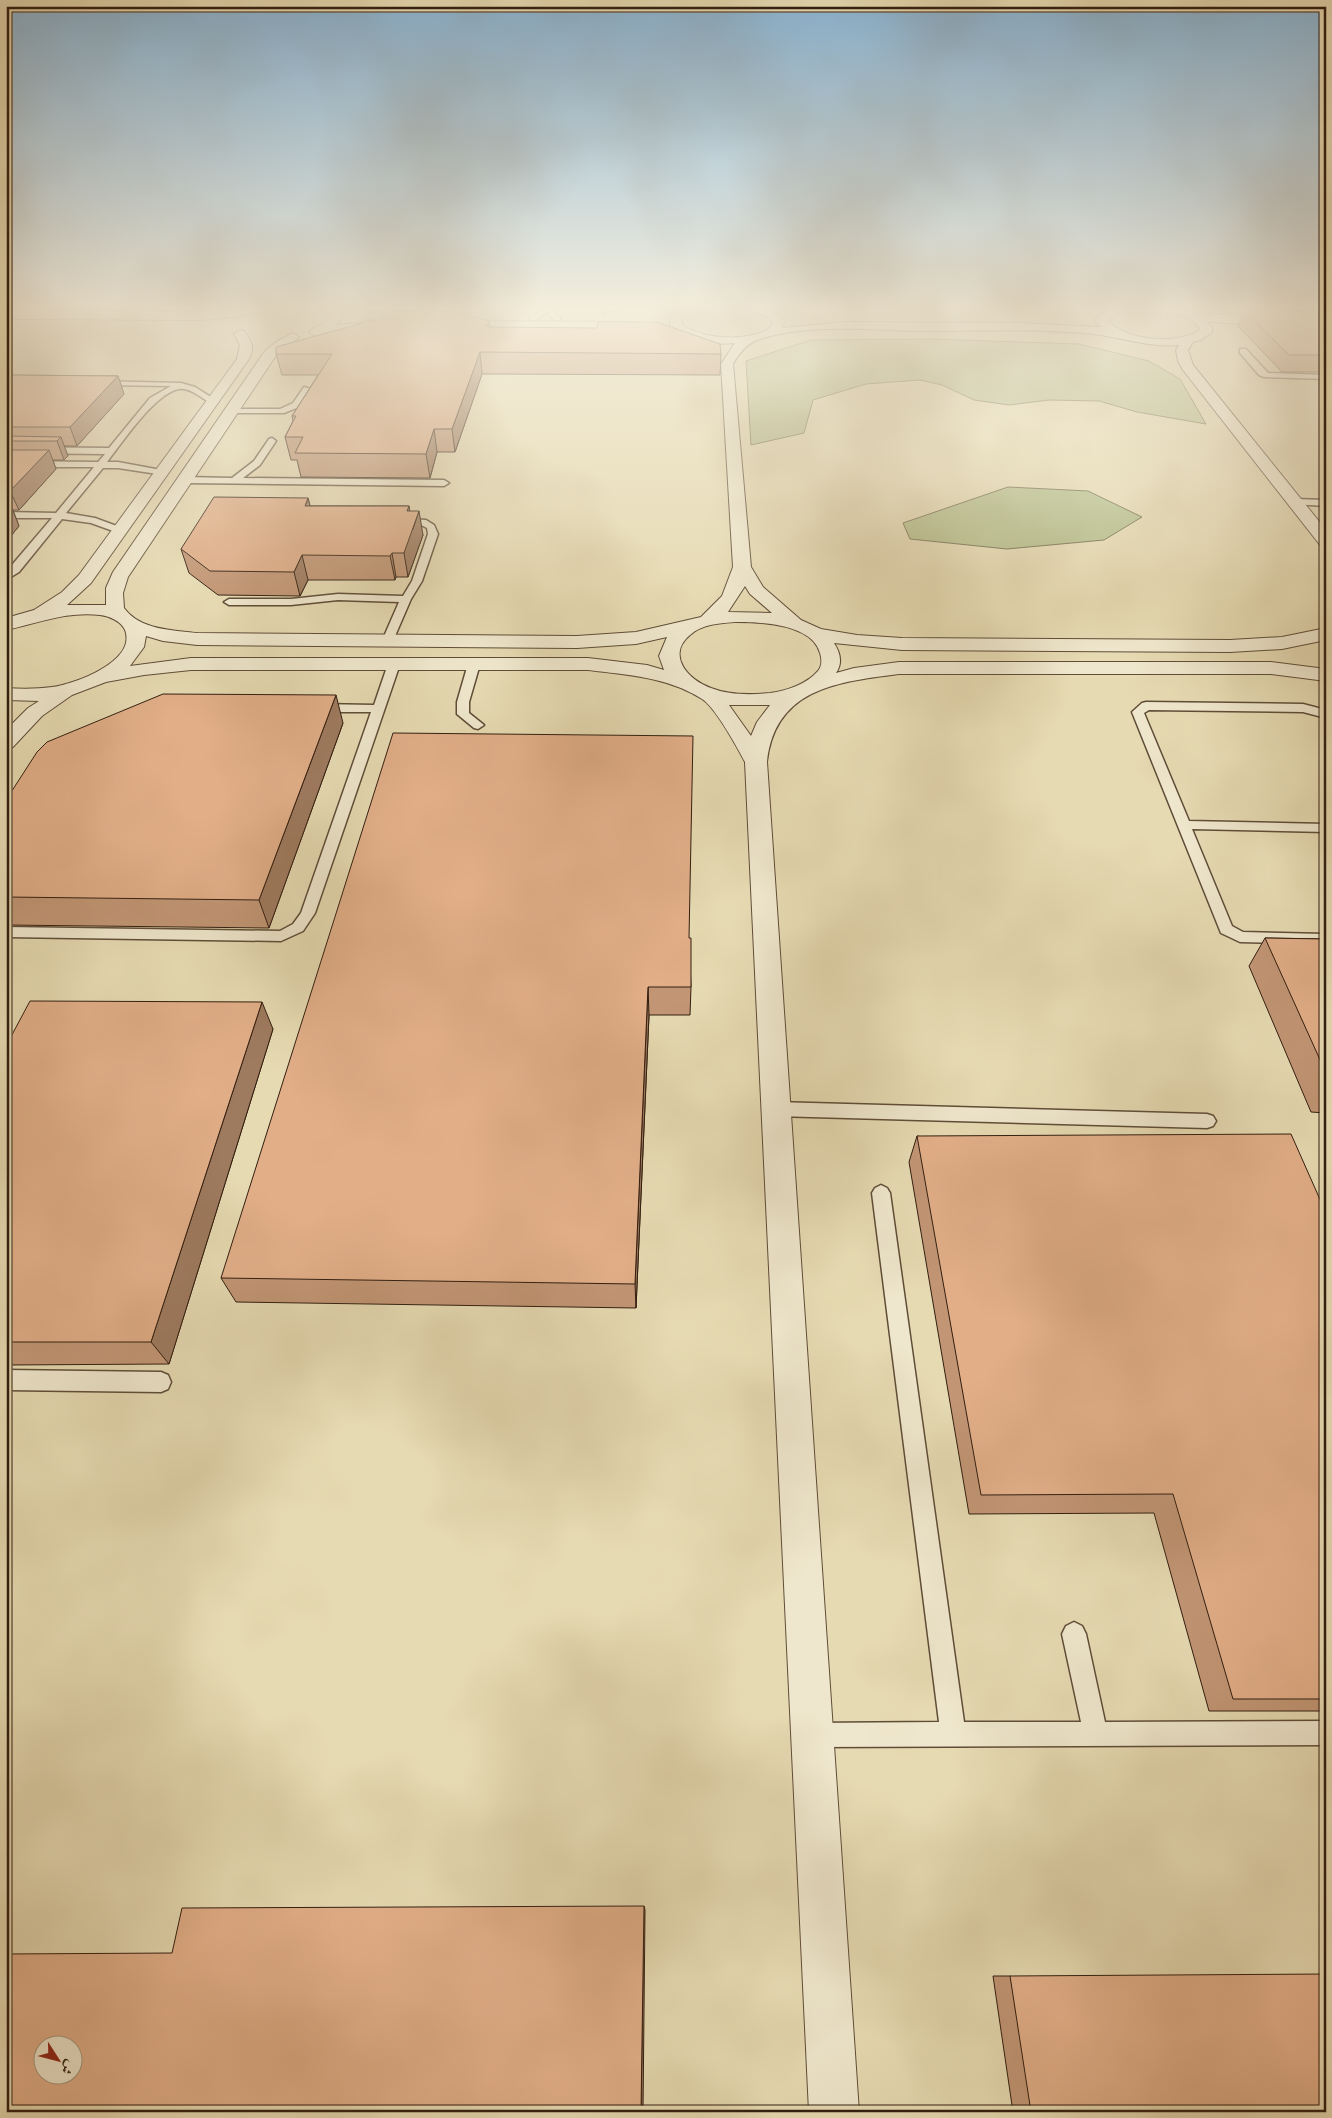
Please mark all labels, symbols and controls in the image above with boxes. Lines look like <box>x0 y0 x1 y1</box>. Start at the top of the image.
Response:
north arrow <box>32 2036 82 2086</box>
text: ش <box>57 2057 79 2078</box>

